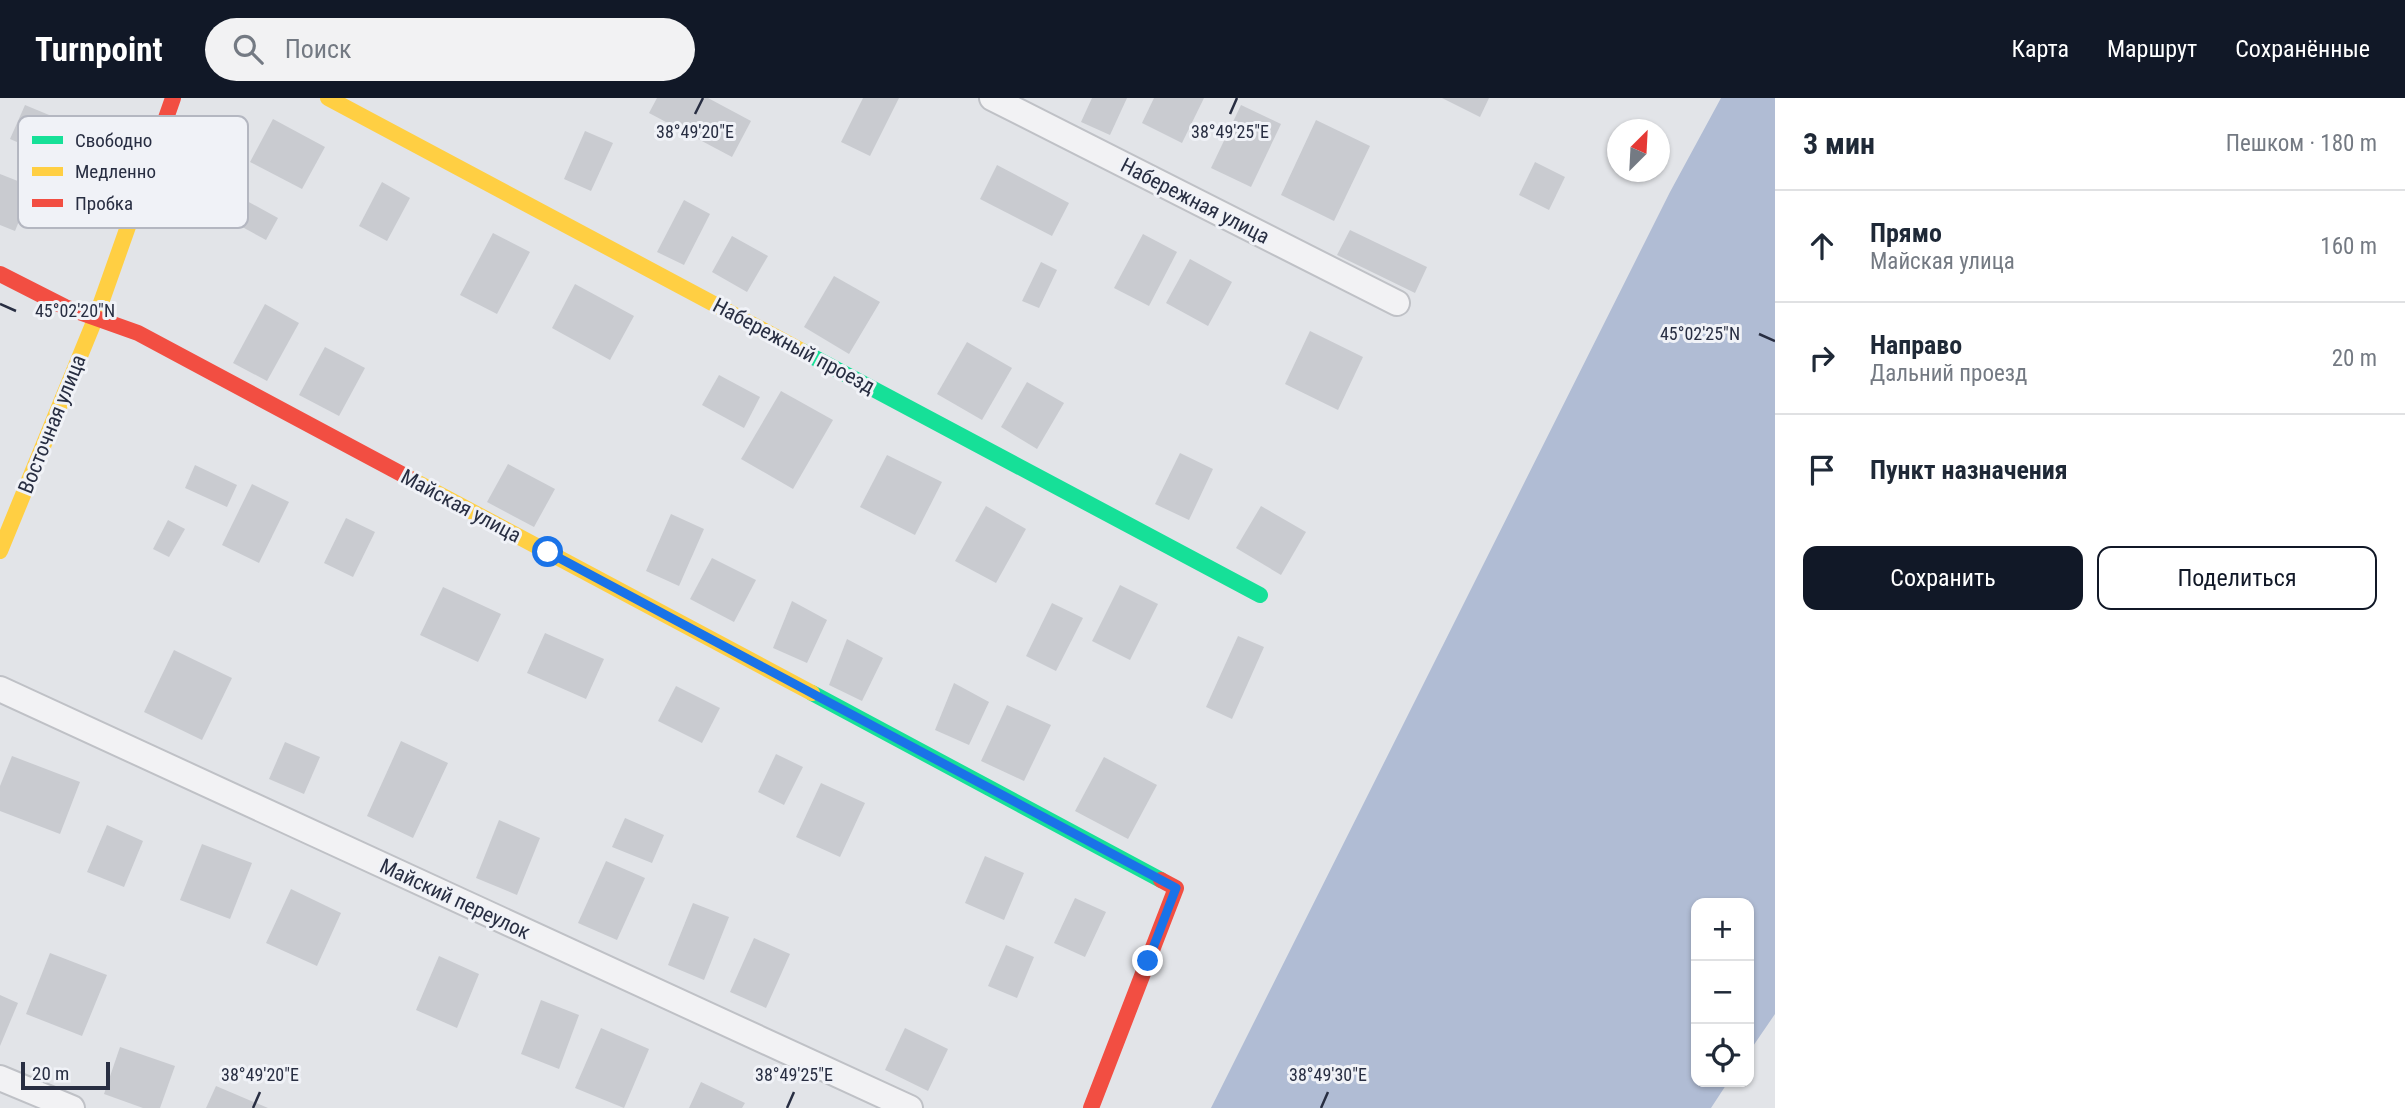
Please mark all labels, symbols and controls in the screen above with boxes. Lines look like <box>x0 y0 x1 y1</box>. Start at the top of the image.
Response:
search box <box>205 18 695 81</box>
text: Turnpoint <box>35 30 163 69</box>
icon: search <box>229 30 267 68</box>
text: Поиск <box>285 34 352 64</box>
text: Карта <box>2012 35 2069 63</box>
text: Маршрут <box>2107 35 2197 63</box>
text: Сохранённые <box>2235 35 2370 63</box>
legend <box>18 116 248 228</box>
north arrow <box>1607 119 1670 182</box>
text: 38°49'20"E <box>656 121 734 142</box>
text: 38°49'25"E <box>1191 121 1269 142</box>
text: 3 мин <box>1803 126 1875 161</box>
text: Свободно <box>75 129 152 152</box>
text: Пешком · 180 m <box>2226 130 2377 157</box>
street label: Набережная улица <box>1117 153 1273 249</box>
text: Медленно <box>75 160 156 183</box>
text: Пробка <box>75 192 133 215</box>
text: Прямо <box>1870 218 1942 248</box>
icon: ahead <box>1803 227 1841 265</box>
text: 160 m <box>2320 233 2377 260</box>
text: Майская улица <box>1870 248 2015 275</box>
street label: Набережный проезд <box>709 293 879 399</box>
text: 45°02'20"N <box>35 300 115 321</box>
text: 45°02'25"N <box>1660 323 1740 344</box>
text: Направо <box>1870 330 1962 360</box>
icon: right <box>1803 339 1841 377</box>
text: 20 m <box>2332 345 2377 372</box>
street label: Восточная улица <box>13 351 91 497</box>
text: Дальний проезд <box>1870 360 2027 387</box>
icon: arrive <box>1803 451 1841 489</box>
text: Пункт назначения <box>1870 455 2068 485</box>
street label: Майская улица <box>397 464 525 548</box>
route start <box>532 536 563 567</box>
button: Сохранить <box>1803 546 2083 610</box>
button: Поделиться <box>2097 546 2377 610</box>
street label: Майский переулок <box>376 854 534 944</box>
map controls <box>1691 898 1754 1087</box>
button: + <box>1691 898 1754 961</box>
route end <box>1132 945 1163 976</box>
button: − <box>1691 961 1754 1024</box>
button: locate <box>1691 1024 1754 1087</box>
scale bar <box>21 1059 110 1091</box>
text: 20 m <box>32 1062 69 1085</box>
text: 38°49'20"E <box>221 1064 299 1085</box>
text: 38°49'25"E <box>755 1064 833 1085</box>
text: 38°49'30"E <box>1289 1064 1367 1085</box>

